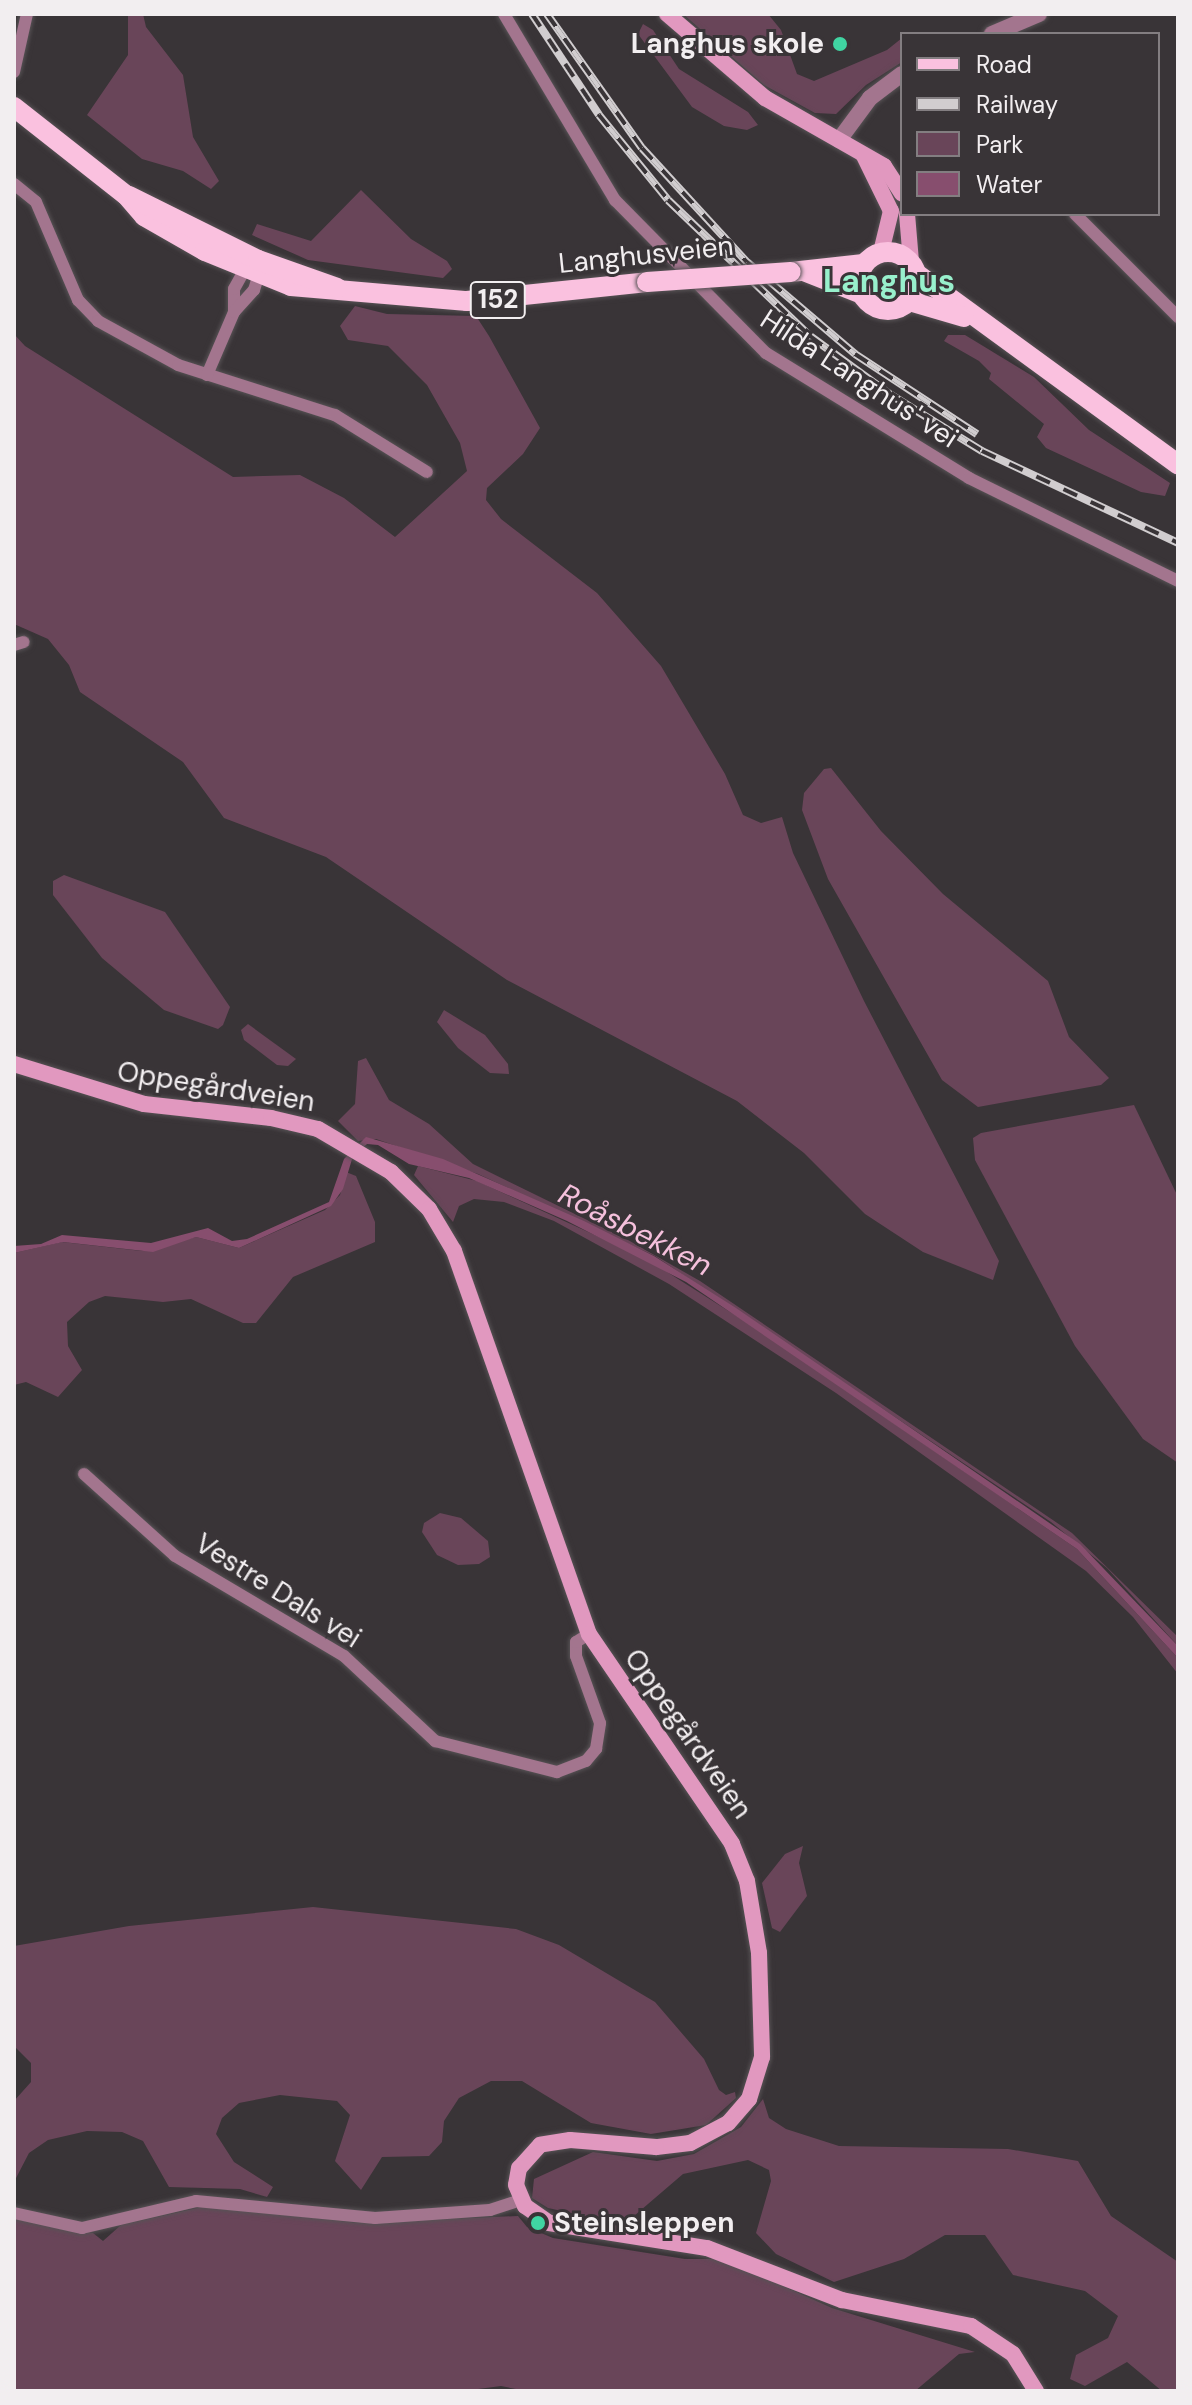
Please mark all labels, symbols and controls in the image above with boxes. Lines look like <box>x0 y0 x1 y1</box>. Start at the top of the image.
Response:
place label: Langhus skole <box>631 27 824 61</box>
legend <box>900 32 1160 216</box>
marker: Langhus skole <box>831 35 849 53</box>
text: Road <box>976 49 1032 80</box>
text: Railway <box>976 89 1058 120</box>
text: Park <box>976 129 1023 160</box>
text: Water <box>976 169 1042 200</box>
street label: Langhusveien <box>557 229 735 281</box>
district label: Langhus <box>823 262 955 300</box>
road number: 152 <box>468 278 528 322</box>
street label: Hilda Langhus' vei <box>754 303 964 455</box>
street label: Oppegårdveien <box>115 1055 317 1119</box>
water label: Roåsbekken <box>552 1176 718 1284</box>
street label: Vestre Dals vei <box>189 1527 367 1655</box>
street label: Oppegårdveien <box>617 1643 759 1825</box>
place label: Steinsleppen <box>554 2206 735 2240</box>
marker: Steinsleppen <box>529 2214 547 2232</box>

